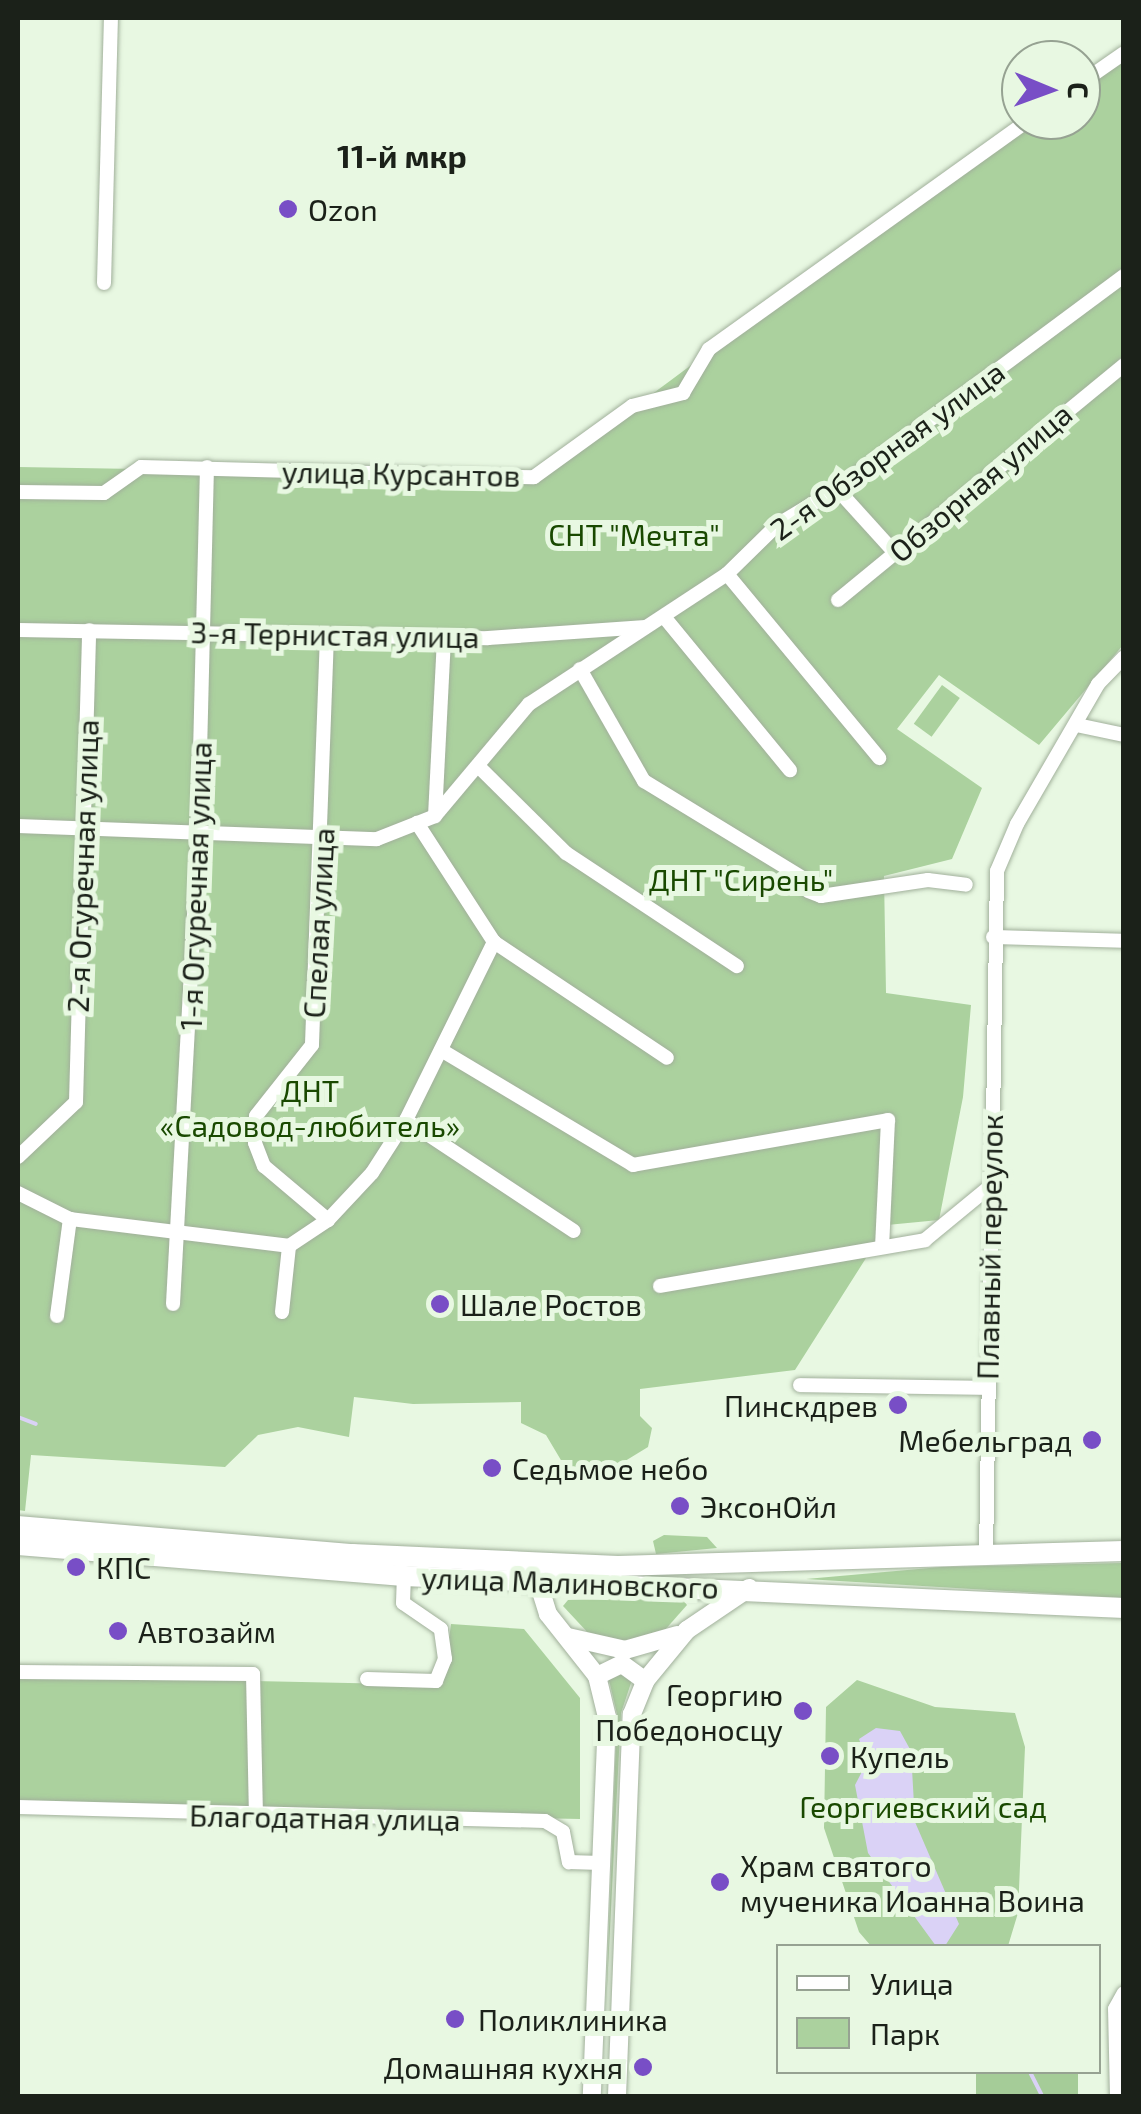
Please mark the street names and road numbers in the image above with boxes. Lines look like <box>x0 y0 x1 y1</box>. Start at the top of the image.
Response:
street label: 2-я Обзорная улица <box>763 353 1011 547</box>
street label: Обзорная улица <box>881 395 1079 569</box>
street label: улица Курсантов <box>281 453 521 493</box>
street label: 3-я Тернистая улица <box>190 613 480 655</box>
street label: 2-я Огуречная улица <box>59 719 105 1013</box>
street label: 1-я Огуречная улица <box>172 741 218 1031</box>
street label: Спелая улица <box>295 827 341 1019</box>
street label: Плавный переулок <box>969 1114 1009 1380</box>
street label: улица Малиновского <box>421 1559 719 1605</box>
street label: Благодатная улица <box>189 1797 461 1837</box>

